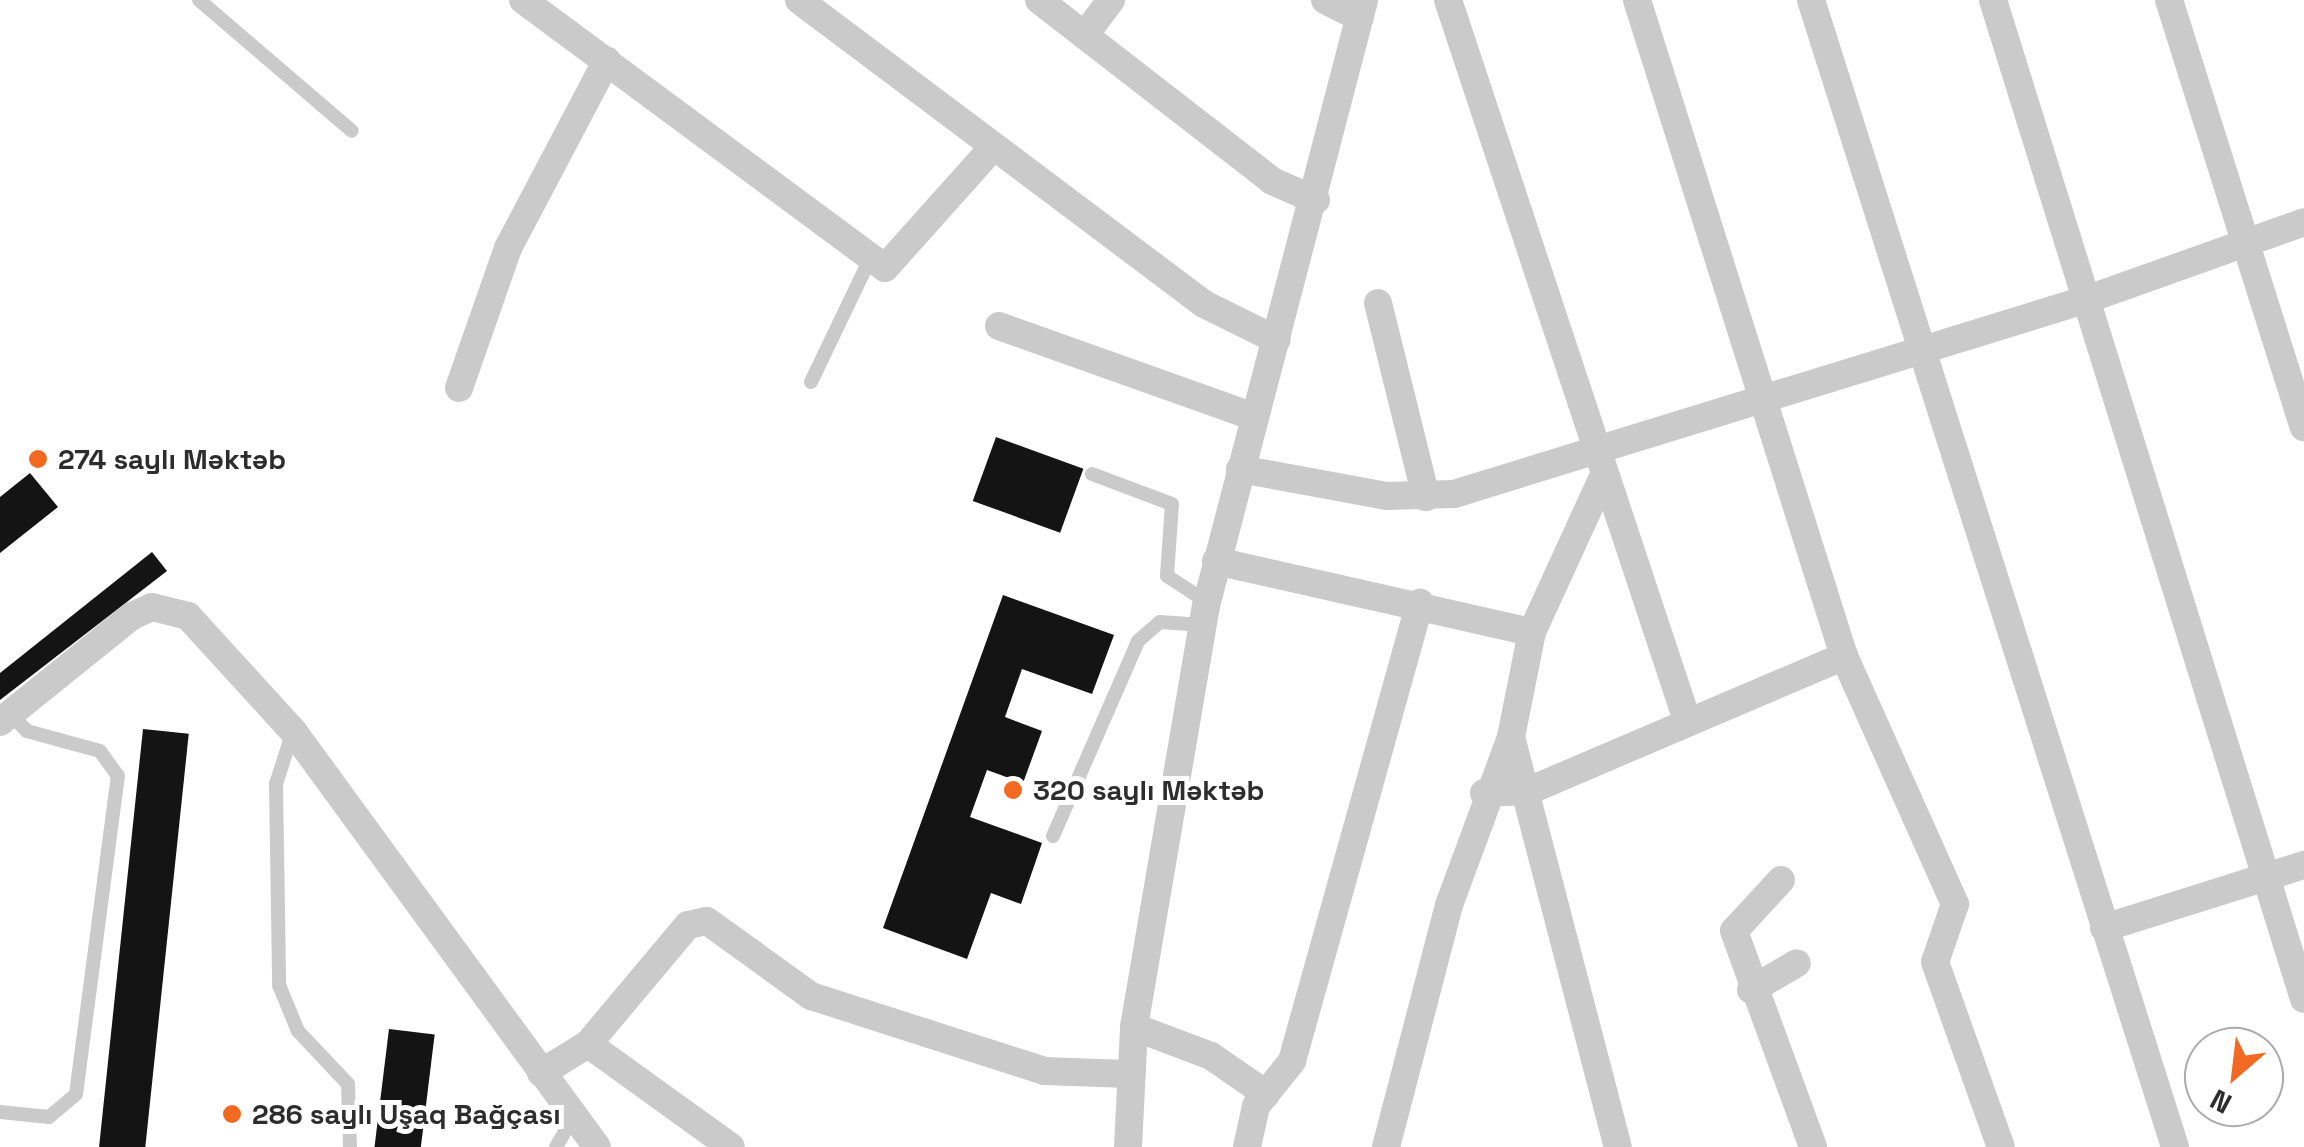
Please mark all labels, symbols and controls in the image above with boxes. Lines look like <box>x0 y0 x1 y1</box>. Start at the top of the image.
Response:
place label: 274 saylı Məktəb <box>58 442 286 476</box>
marker: 274 saylı Məktəb <box>27 448 49 470</box>
place label: 320 saylı Məktəb <box>1033 773 1264 807</box>
marker: 320 saylı Məktəb <box>1002 779 1024 801</box>
north arrow <box>2184 1027 2284 1127</box>
text: N <box>2204 1081 2238 1122</box>
place label: 286 saylı Uşaq Bağçası <box>252 1097 561 1131</box>
marker: 286 saylı Uşaq Bağçası <box>221 1103 243 1125</box>

